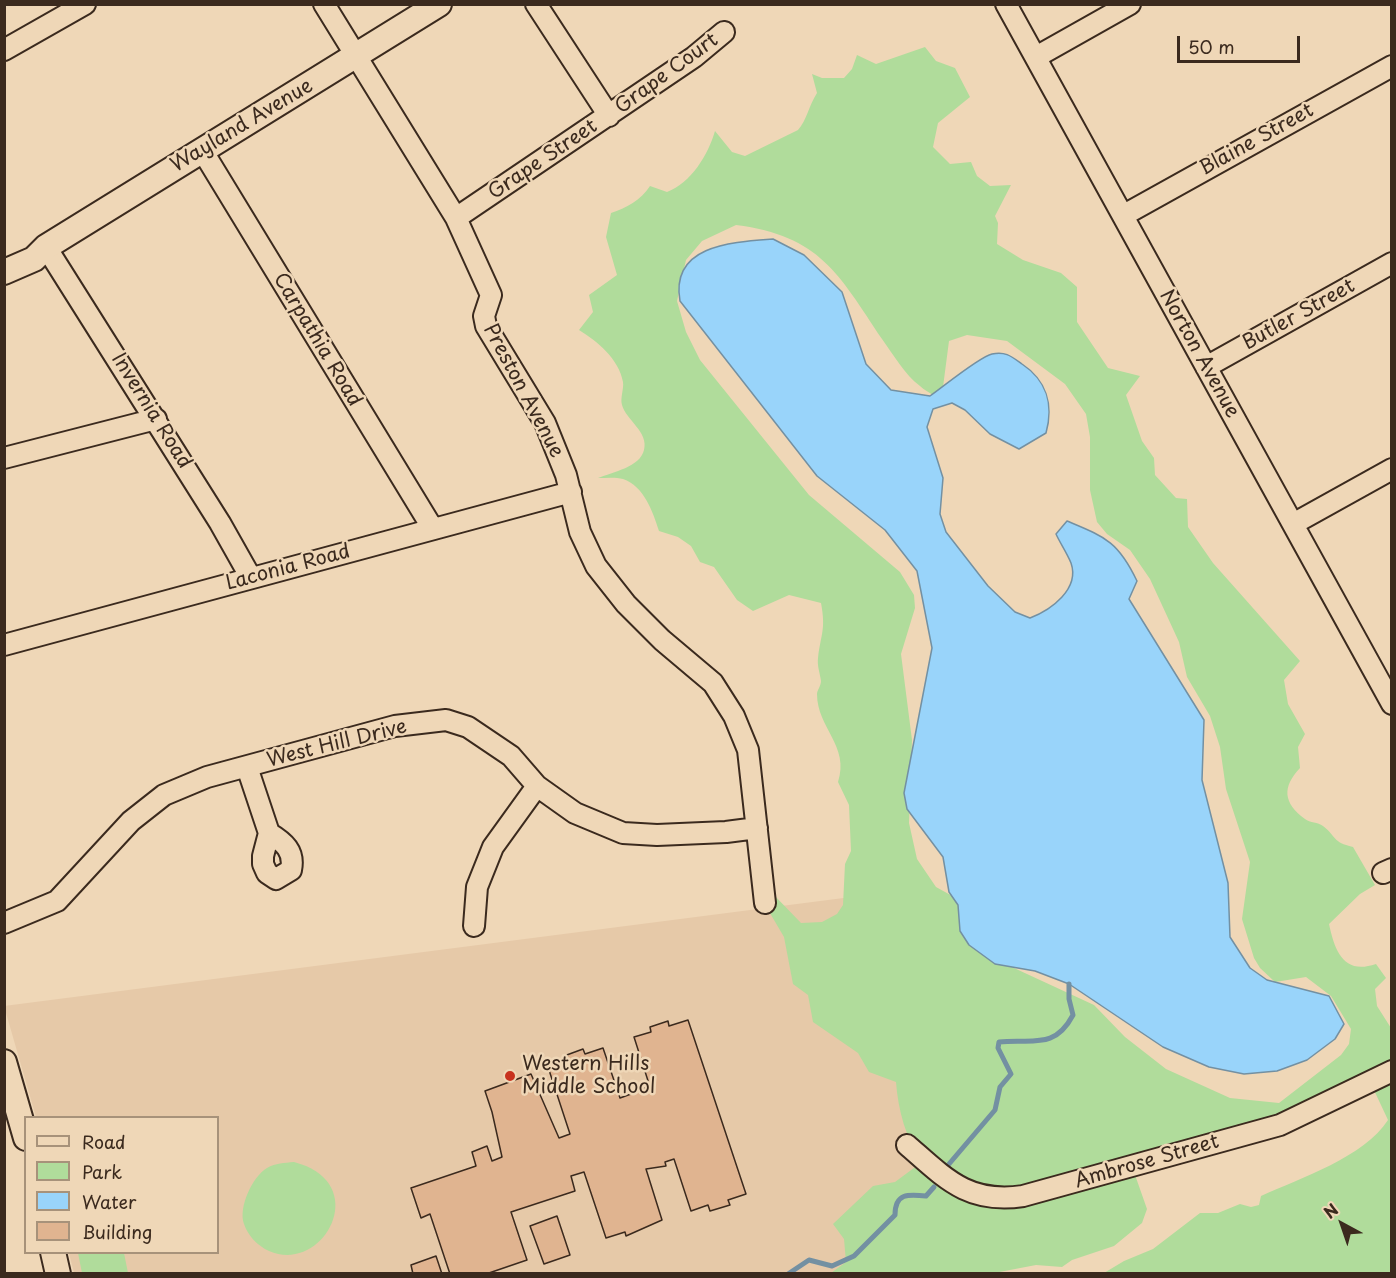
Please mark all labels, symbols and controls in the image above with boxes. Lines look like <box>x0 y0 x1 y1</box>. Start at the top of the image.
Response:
scale bar <box>1180 24 1303 62</box>
street label: Grape Court <box>611 29 723 119</box>
text: 50 m <box>1188 33 1235 60</box>
street label: Wayland Avenue <box>167 74 317 178</box>
street label: Blaine Street <box>1196 99 1318 181</box>
street label: Grape Street <box>484 115 602 205</box>
street label: Carpathia Road <box>268 269 366 411</box>
street label: Butler Street <box>1239 274 1359 356</box>
street label: Norton Avenue <box>1154 286 1244 422</box>
street label: Preston Avenue <box>478 320 568 462</box>
street label: Invernia Road <box>106 349 196 473</box>
street label: Laconia Road <box>223 540 353 596</box>
street label: West Hill Drive <box>265 715 409 773</box>
place label: Western Hills Middle School <box>522 1052 655 1099</box>
marker: Western Hills Middle School <box>503 1069 517 1083</box>
legend <box>24 1116 219 1254</box>
text: Road <box>82 1128 126 1155</box>
street label: Ambrose Street <box>1072 1130 1222 1194</box>
text: Park <box>82 1158 122 1185</box>
text: Water <box>82 1188 136 1215</box>
north arrow <box>1312 1194 1372 1254</box>
text: N <box>1318 1197 1343 1223</box>
text: Building <box>82 1218 152 1245</box>

